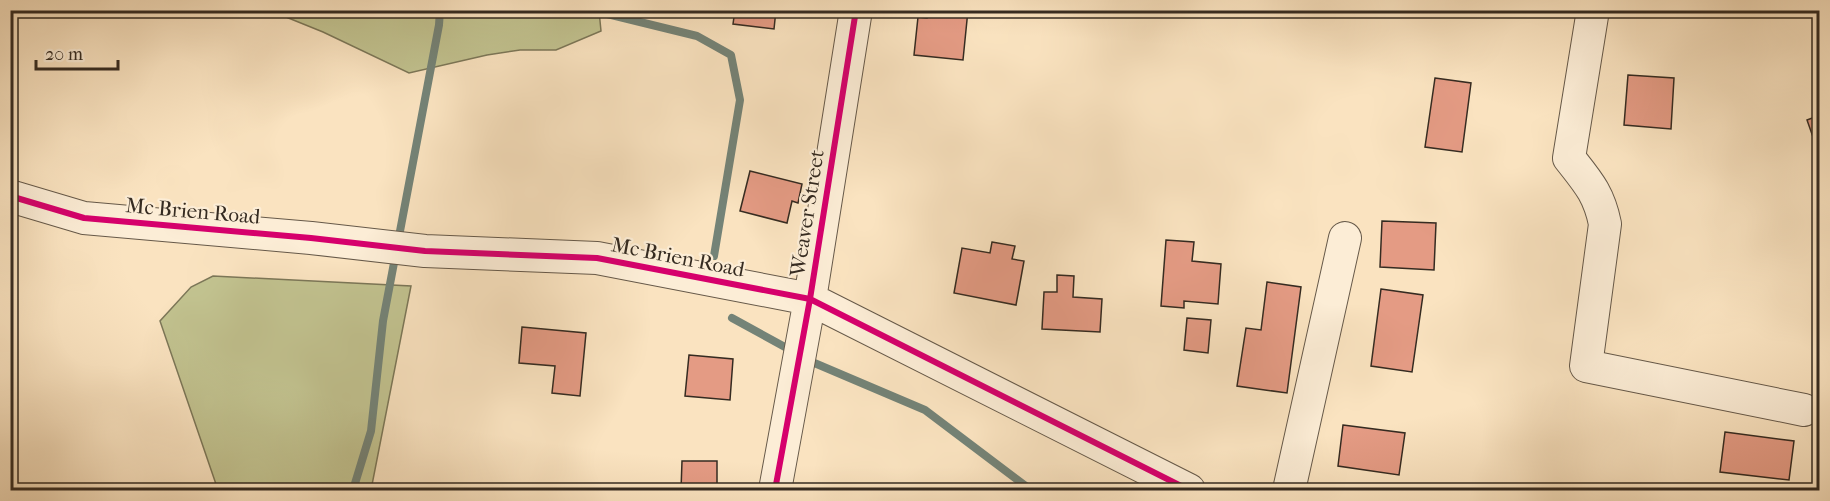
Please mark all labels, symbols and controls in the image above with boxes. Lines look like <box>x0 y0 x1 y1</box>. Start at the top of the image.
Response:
scale bar <box>36 33 118 71</box>
text: 20 m <box>45 44 83 65</box>
street label: Weaver Street <box>785 147 829 279</box>
street label: Mc Brien Road <box>125 193 262 229</box>
street label: Mc Brien Road <box>609 232 747 282</box>

